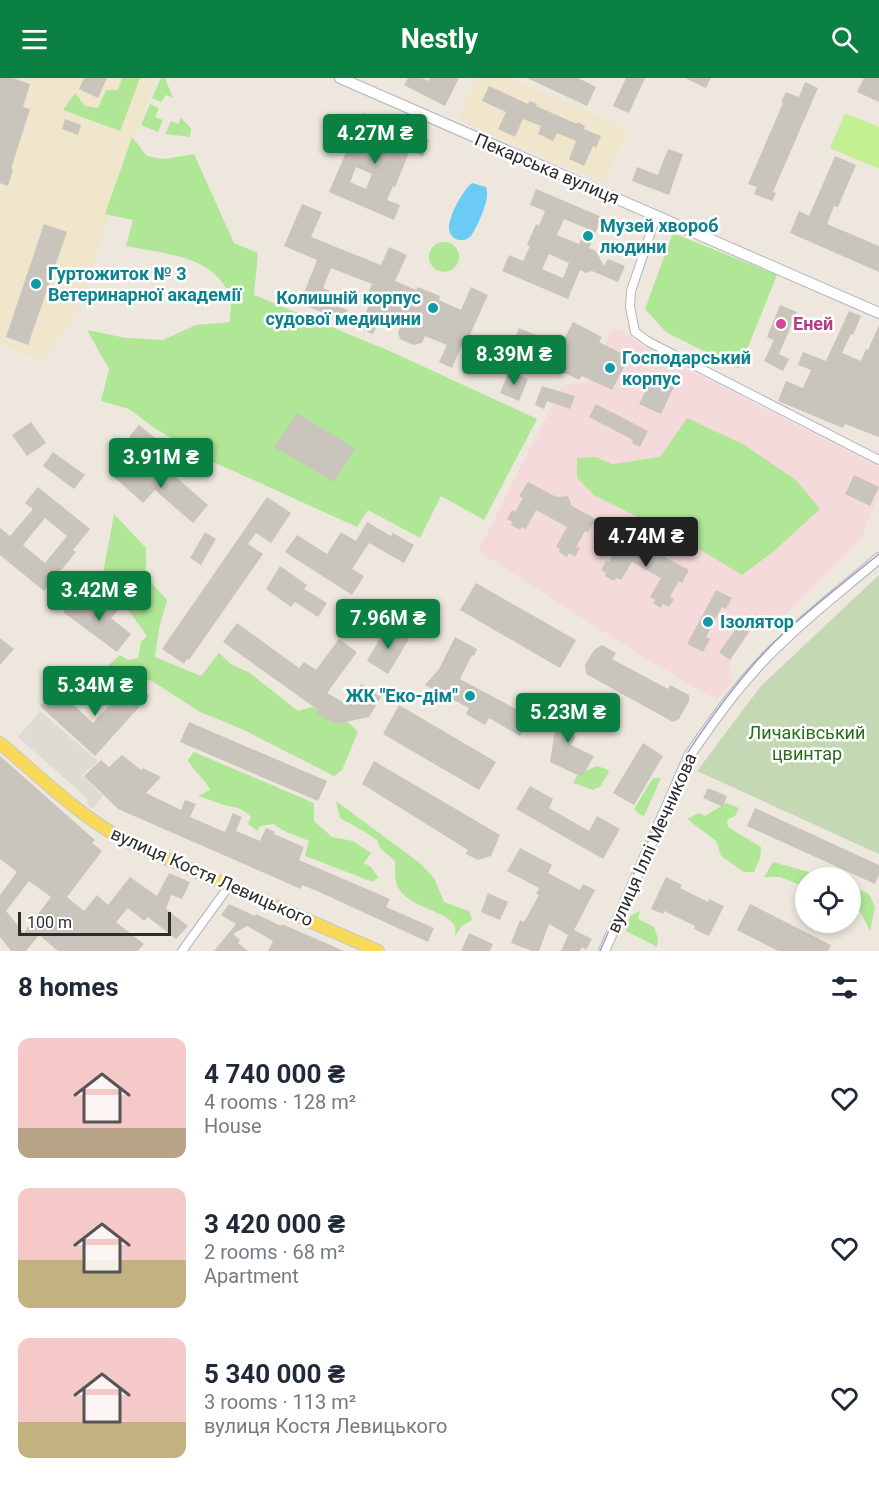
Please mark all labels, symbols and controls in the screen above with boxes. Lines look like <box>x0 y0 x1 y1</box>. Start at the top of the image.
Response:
icon: menu <box>18 23 51 56</box>
text: Nestly <box>401 23 478 55</box>
icon: search <box>828 23 861 56</box>
pin: 4.27M ₴ <box>320 114 430 165</box>
text: 4.27M ₴ <box>337 121 413 145</box>
street label: Пекарська вулиця <box>472 129 623 208</box>
place label: Музей хвороб людини <box>600 215 719 257</box>
marker: Музей хвороб людини <box>581 229 595 243</box>
place label: Гуртожиток № 3 Ветеринарної академії <box>48 263 242 305</box>
marker: Гуртожиток № 3 Ветеринарної академії <box>29 277 43 291</box>
place label: Колишній корпус судової медицини <box>265 287 421 329</box>
marker: Колишній корпус судової медицини <box>426 301 440 315</box>
place label: Еней <box>793 313 833 334</box>
marker: Еней <box>774 317 788 331</box>
pin: 8.39M ₴ <box>459 335 569 386</box>
text: 8.39M ₴ <box>476 342 552 366</box>
place label: Господарський корпус <box>622 347 751 389</box>
marker: Господарський корпус <box>603 361 617 375</box>
pin: 3.91M ₴ <box>106 438 216 489</box>
text: 3.91M ₴ <box>123 445 199 469</box>
pin: 4.74M ₴ <box>591 517 701 568</box>
text: 4.74M ₴ <box>608 524 684 548</box>
pin: 3.42M ₴ <box>44 571 154 622</box>
text: 3.42M ₴ <box>61 578 137 602</box>
pin: 7.96M ₴ <box>333 599 443 650</box>
text: 7.96M ₴ <box>350 606 426 630</box>
place label: Ізолятор <box>720 611 794 632</box>
marker: Ізолятор <box>701 615 715 629</box>
pin: 5.34M ₴ <box>40 666 150 717</box>
text: 5.34M ₴ <box>57 673 133 697</box>
place label: ЖК "Еко-дім" <box>346 685 458 706</box>
marker: ЖК "Еко-дім" <box>463 689 477 703</box>
pin: 5.23M ₴ <box>513 693 623 744</box>
text: 5.23M ₴ <box>530 700 606 724</box>
park label: Личаківський цвинтар <box>749 722 865 764</box>
street label: вулиця Іллі Мечникова <box>602 750 701 936</box>
street label: вулиця Костя Левицького <box>108 822 317 931</box>
map controls <box>795 867 861 933</box>
button: locate <box>795 867 861 933</box>
scale bar <box>18 909 171 936</box>
text: 100 m <box>27 913 72 932</box>
icon: filters <box>828 971 861 1004</box>
text: 8 homes <box>18 972 119 1002</box>
text: 4 740 000 ₴ <box>204 1059 345 1089</box>
icon: home <box>66 1062 138 1134</box>
icon: heart <box>828 1082 861 1115</box>
text: 4 rooms · 128 m² <box>204 1090 356 1114</box>
text: House <box>204 1114 262 1138</box>
text: 3 420 000 ₴ <box>204 1209 345 1239</box>
icon: home <box>66 1212 138 1284</box>
icon: heart <box>828 1232 861 1265</box>
text: 2 rooms · 68 m² <box>204 1240 345 1264</box>
text: Apartment <box>204 1264 299 1288</box>
text: 5 340 000 ₴ <box>204 1359 345 1389</box>
icon: home <box>66 1362 138 1434</box>
icon: heart <box>828 1382 861 1415</box>
text: 3 rooms · 113 m² <box>204 1390 356 1414</box>
text: вулиця Костя Левицького <box>204 1414 448 1438</box>

